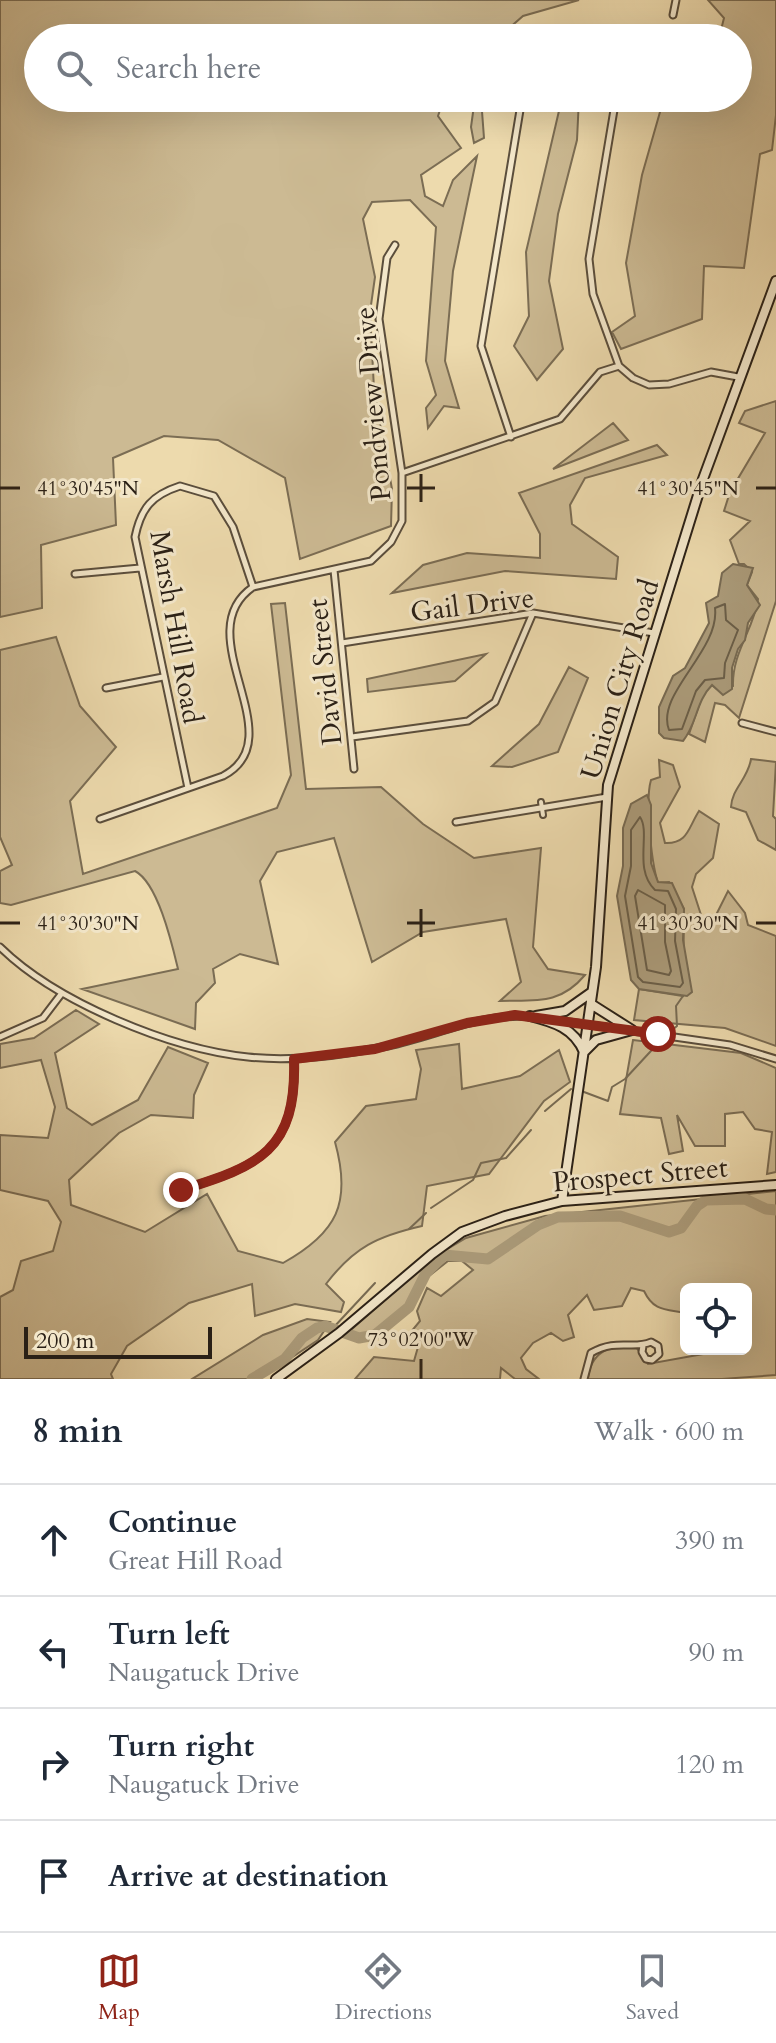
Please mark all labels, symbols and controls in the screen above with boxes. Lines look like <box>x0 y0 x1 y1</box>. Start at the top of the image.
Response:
search box <box>24 24 752 112</box>
icon: search <box>52 46 96 90</box>
text: Search here <box>116 48 261 89</box>
street label: Pondview Drive <box>346 305 400 503</box>
text: 41°30'45"N <box>37 475 139 502</box>
text: 41°30'45"N <box>637 475 739 502</box>
street label: Marsh Hill Road <box>140 528 212 727</box>
street label: Union City Road <box>571 575 668 784</box>
street label: Gail Drive <box>408 579 536 631</box>
street label: David Street <box>298 597 352 747</box>
text: 41°30'30"N <box>37 910 139 937</box>
text: 41°30'30"N <box>637 910 739 937</box>
route start <box>640 1016 676 1052</box>
street label: Prospect Street <box>551 1148 729 1202</box>
route end <box>163 1172 199 1208</box>
map controls <box>680 1283 752 1355</box>
button: locate <box>680 1283 752 1355</box>
scale bar <box>24 1323 212 1359</box>
text: 200 m <box>36 1326 94 1356</box>
text: 73°02'00"W <box>368 1326 475 1353</box>
text: 8 min <box>32 1408 123 1454</box>
text: Walk · 600 m <box>594 1414 744 1449</box>
text: Continue <box>108 1502 237 1543</box>
icon: ahead <box>32 1518 76 1562</box>
text: 390 m <box>675 1523 744 1558</box>
text: Great Hill Road <box>108 1543 283 1578</box>
text: Turn left <box>108 1614 230 1655</box>
icon: left <box>32 1630 76 1674</box>
text: 90 m <box>688 1635 744 1670</box>
text: Naugatuck Drive <box>108 1655 300 1690</box>
text: Turn right <box>108 1726 254 1767</box>
icon: right <box>32 1742 76 1786</box>
text: 120 m <box>675 1747 744 1782</box>
text: Naugatuck Drive <box>108 1767 300 1802</box>
icon: arrive <box>32 1854 76 1898</box>
text: Arrive at destination <box>108 1856 388 1897</box>
tab: Map <box>97 1949 141 2027</box>
tab: Directions <box>335 1949 432 2027</box>
tab: Saved <box>626 1949 679 2027</box>

